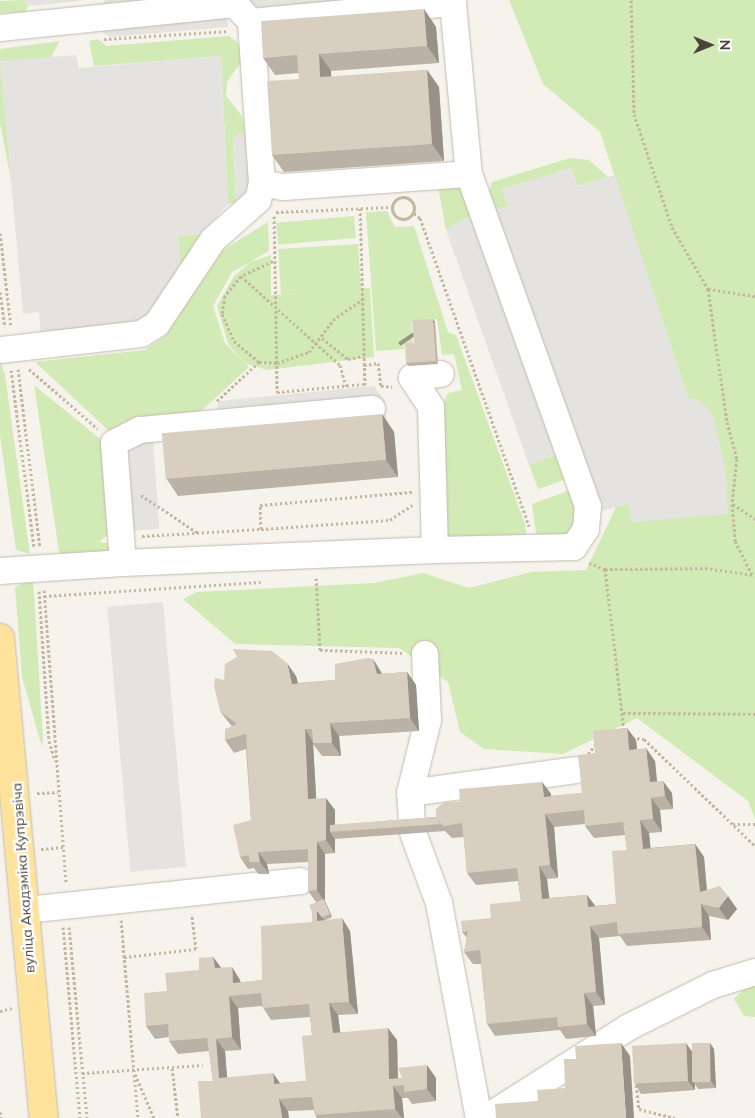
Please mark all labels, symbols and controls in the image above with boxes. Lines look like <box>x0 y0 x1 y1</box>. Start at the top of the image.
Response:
north arrow <box>685 20 735 70</box>
text: N <box>716 40 734 50</box>
street label: вуліца Акадэміка Купрэвіча <box>8 782 38 974</box>

